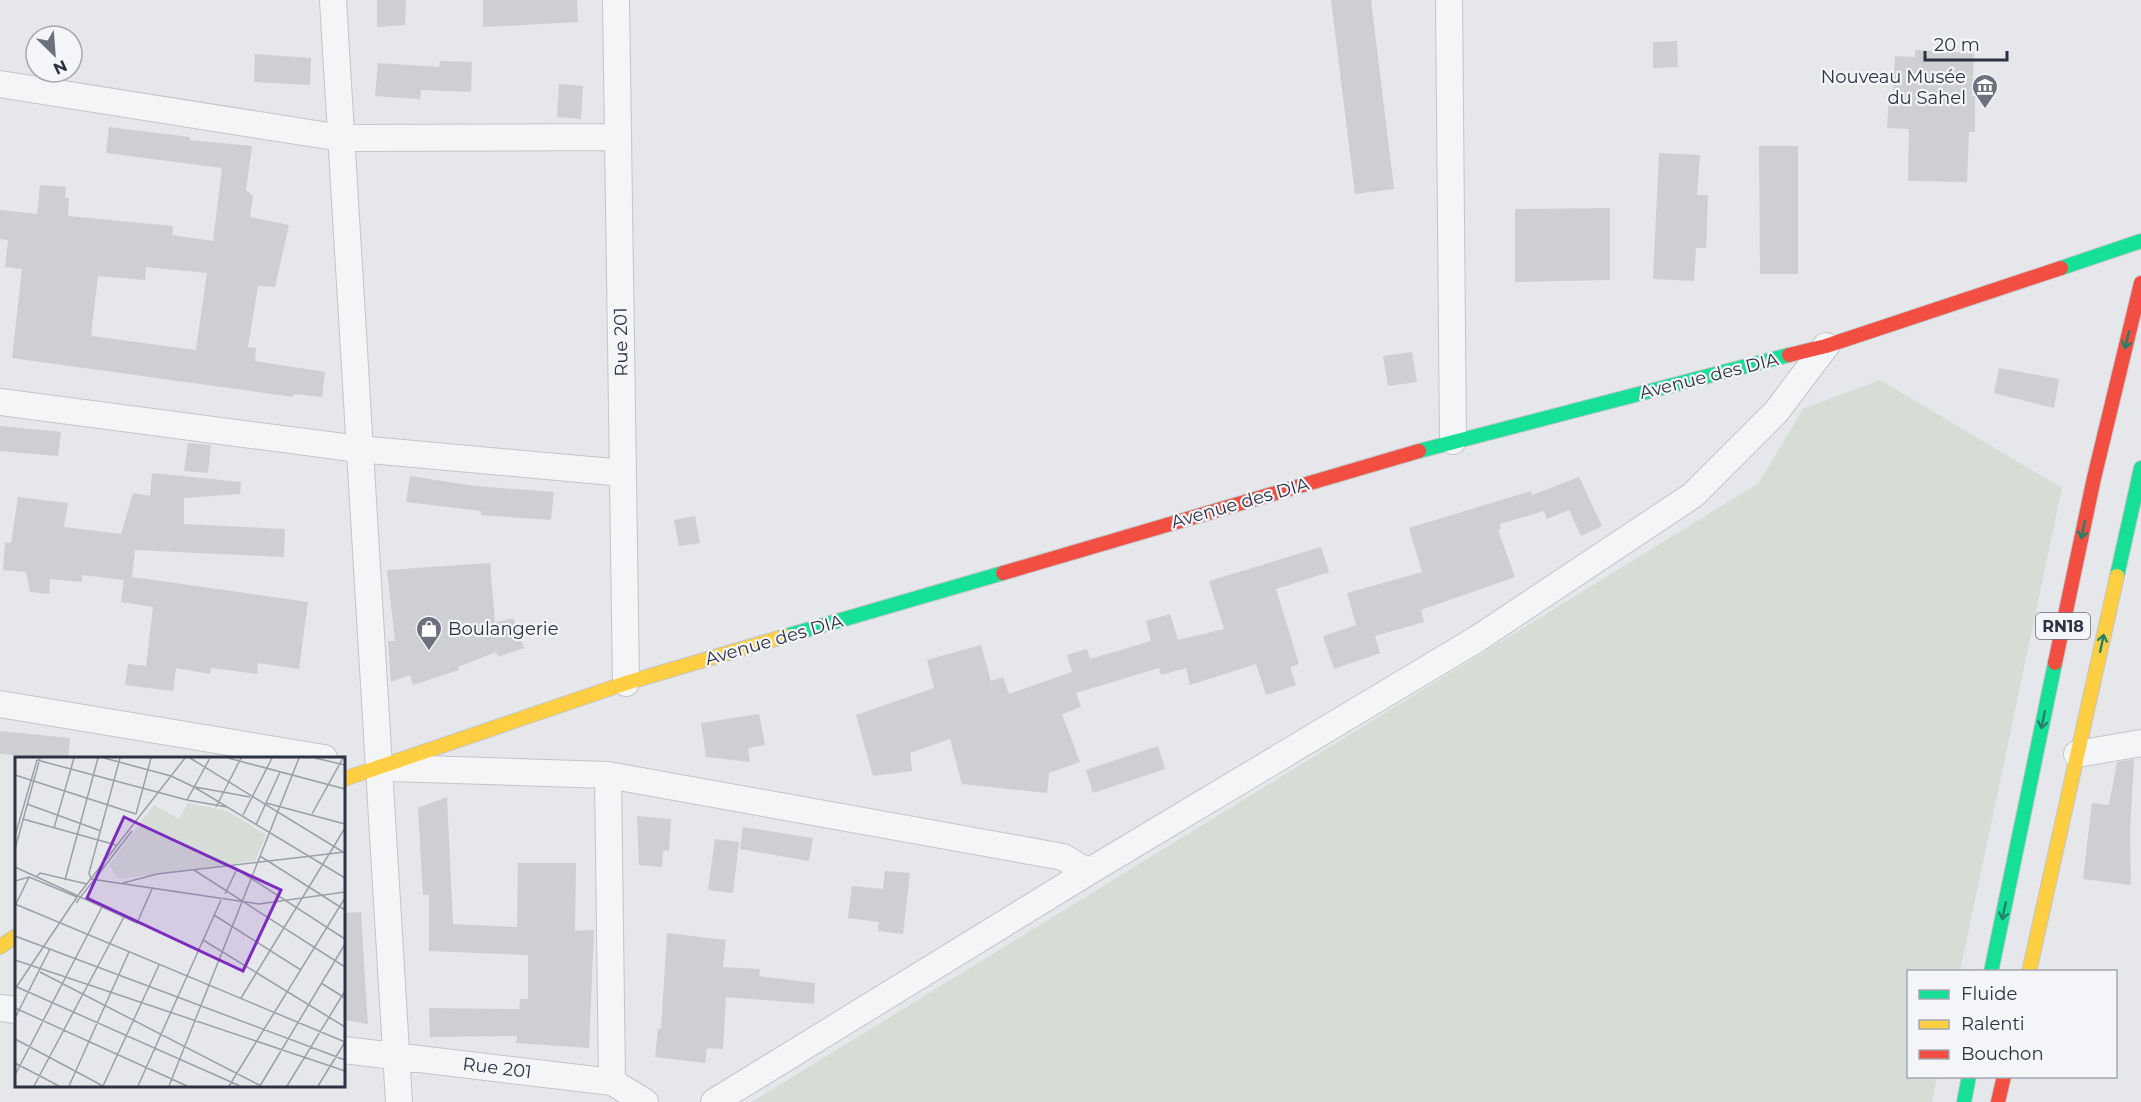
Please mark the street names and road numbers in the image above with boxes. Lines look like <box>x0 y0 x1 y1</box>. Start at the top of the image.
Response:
street label: Rue 201 <box>609 307 633 377</box>
street label: Avenue des DIA <box>1637 348 1781 404</box>
street label: Avenue des DIA <box>1169 473 1312 533</box>
street label: Avenue des DIA <box>703 610 846 670</box>
road number: RN18 <box>2036 613 2090 639</box>
street label: Rue 201 <box>461 1053 533 1083</box>

